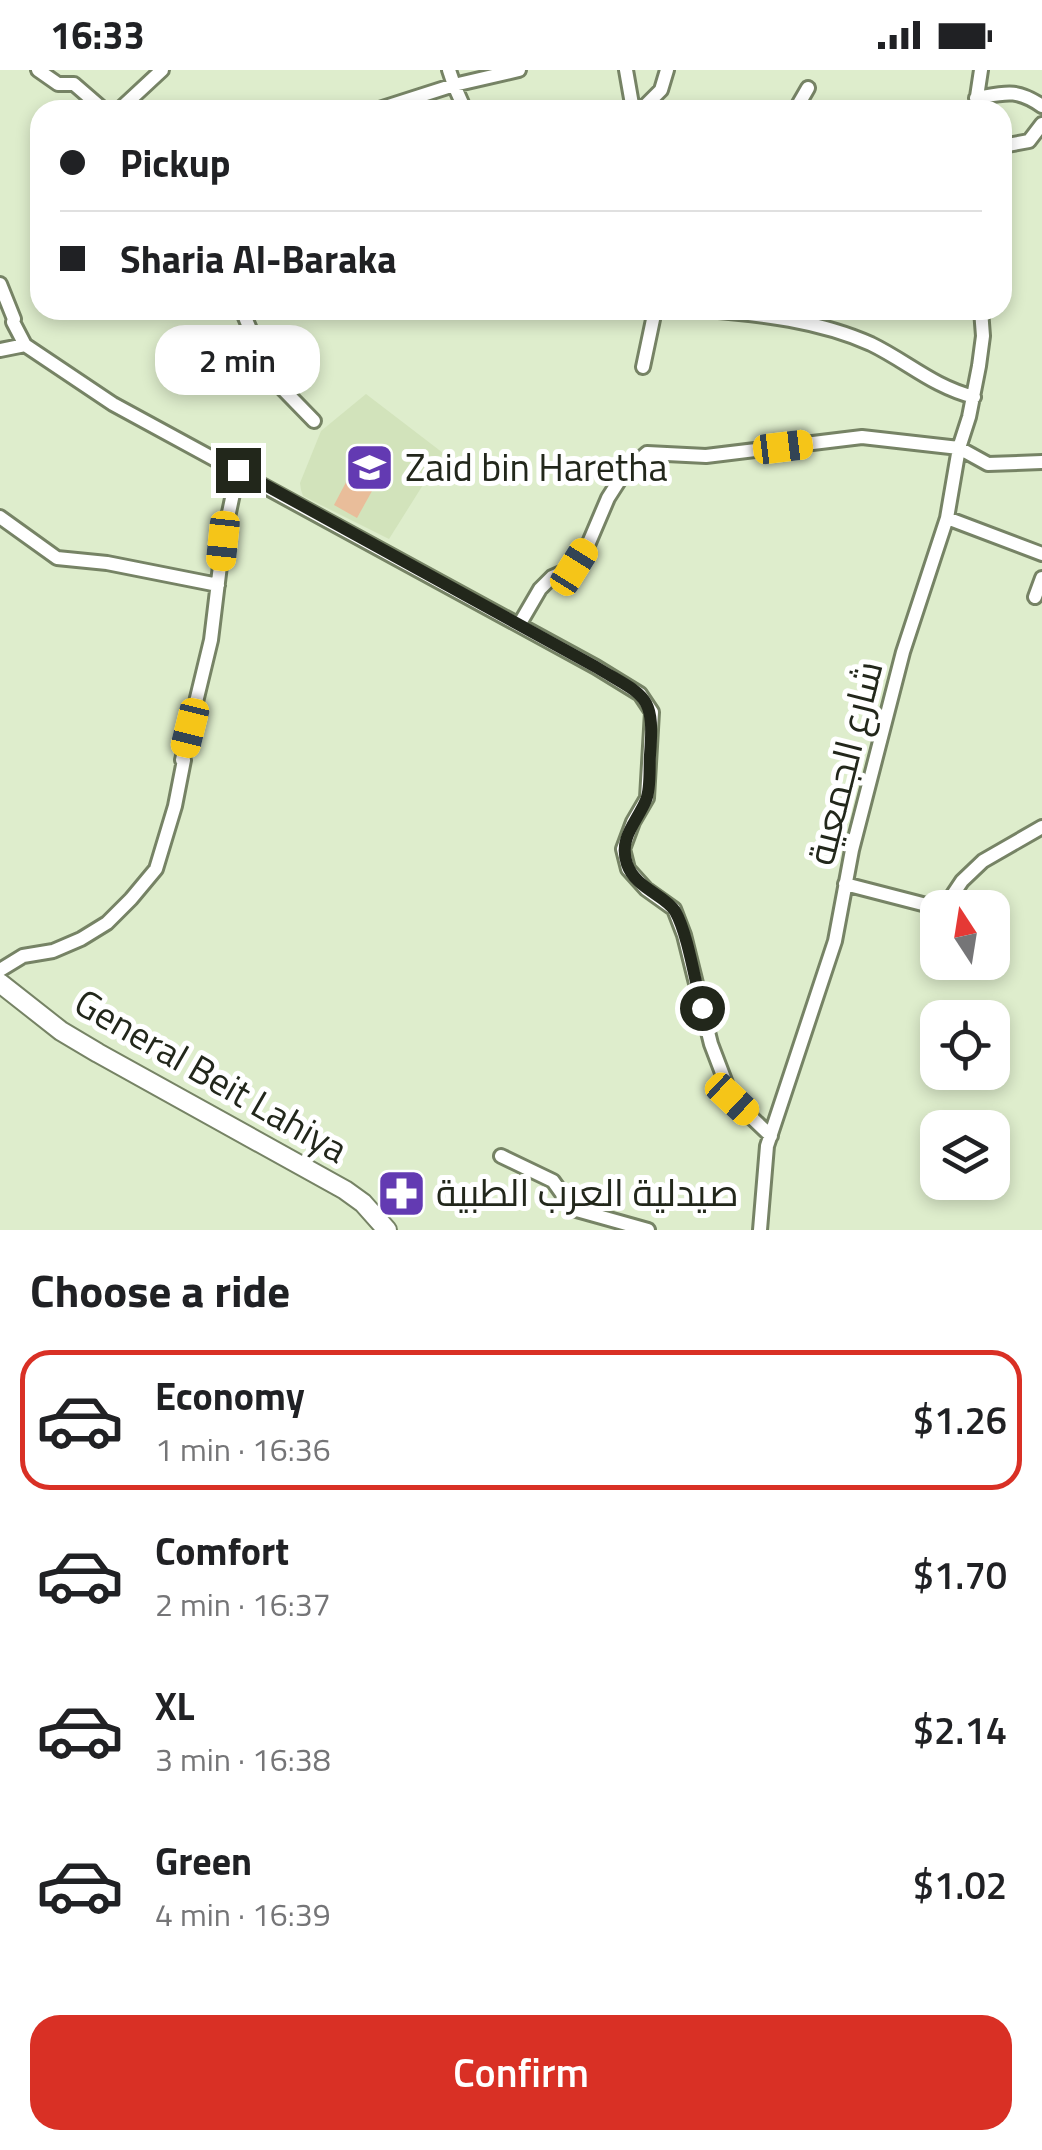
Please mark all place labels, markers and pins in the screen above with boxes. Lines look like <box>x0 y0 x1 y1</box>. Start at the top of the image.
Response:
place label: Zaid bin Haretha <box>405 438 668 496</box>
school or university icon: Zaid bin Haretha <box>344 442 396 494</box>
place label: صيدلية العرب الطبية <box>436 1163 739 1221</box>
pharmacy icon: صيدلية العرب الطبية <box>375 1167 427 1219</box>

